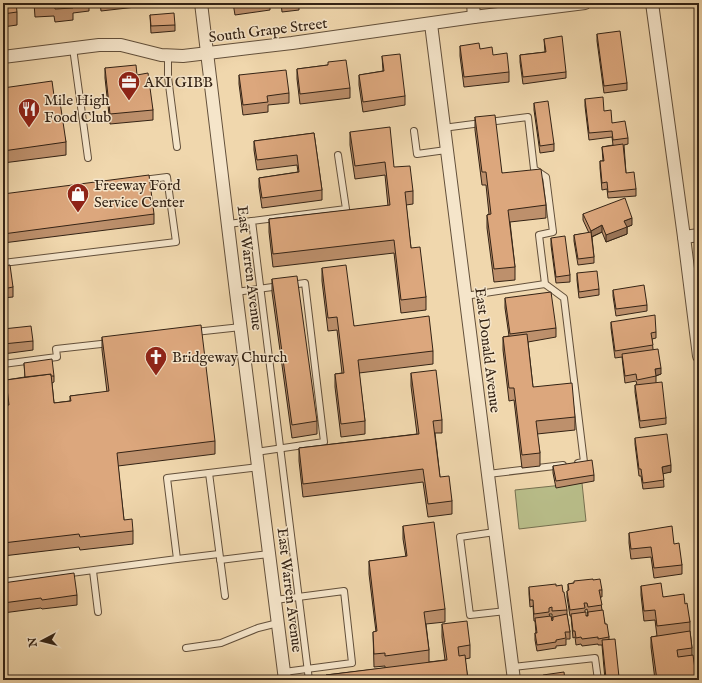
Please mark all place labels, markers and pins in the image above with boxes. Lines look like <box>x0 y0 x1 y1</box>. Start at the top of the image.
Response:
office icon: AKI GIBB <box>116 69 142 102</box>
place label: AKI GIBB <box>143 73 213 92</box>
place label: Mile High Food Club <box>44 91 111 127</box>
restaurant icon: Mile High Food Club <box>16 96 42 129</box>
place label: Freeway Ford Service Center <box>94 176 185 212</box>
shop icon: Freeway Ford Service Center <box>65 181 91 214</box>
church icon: Bridgeway Church <box>143 344 169 377</box>
place label: Bridgeway Church <box>172 348 288 367</box>

